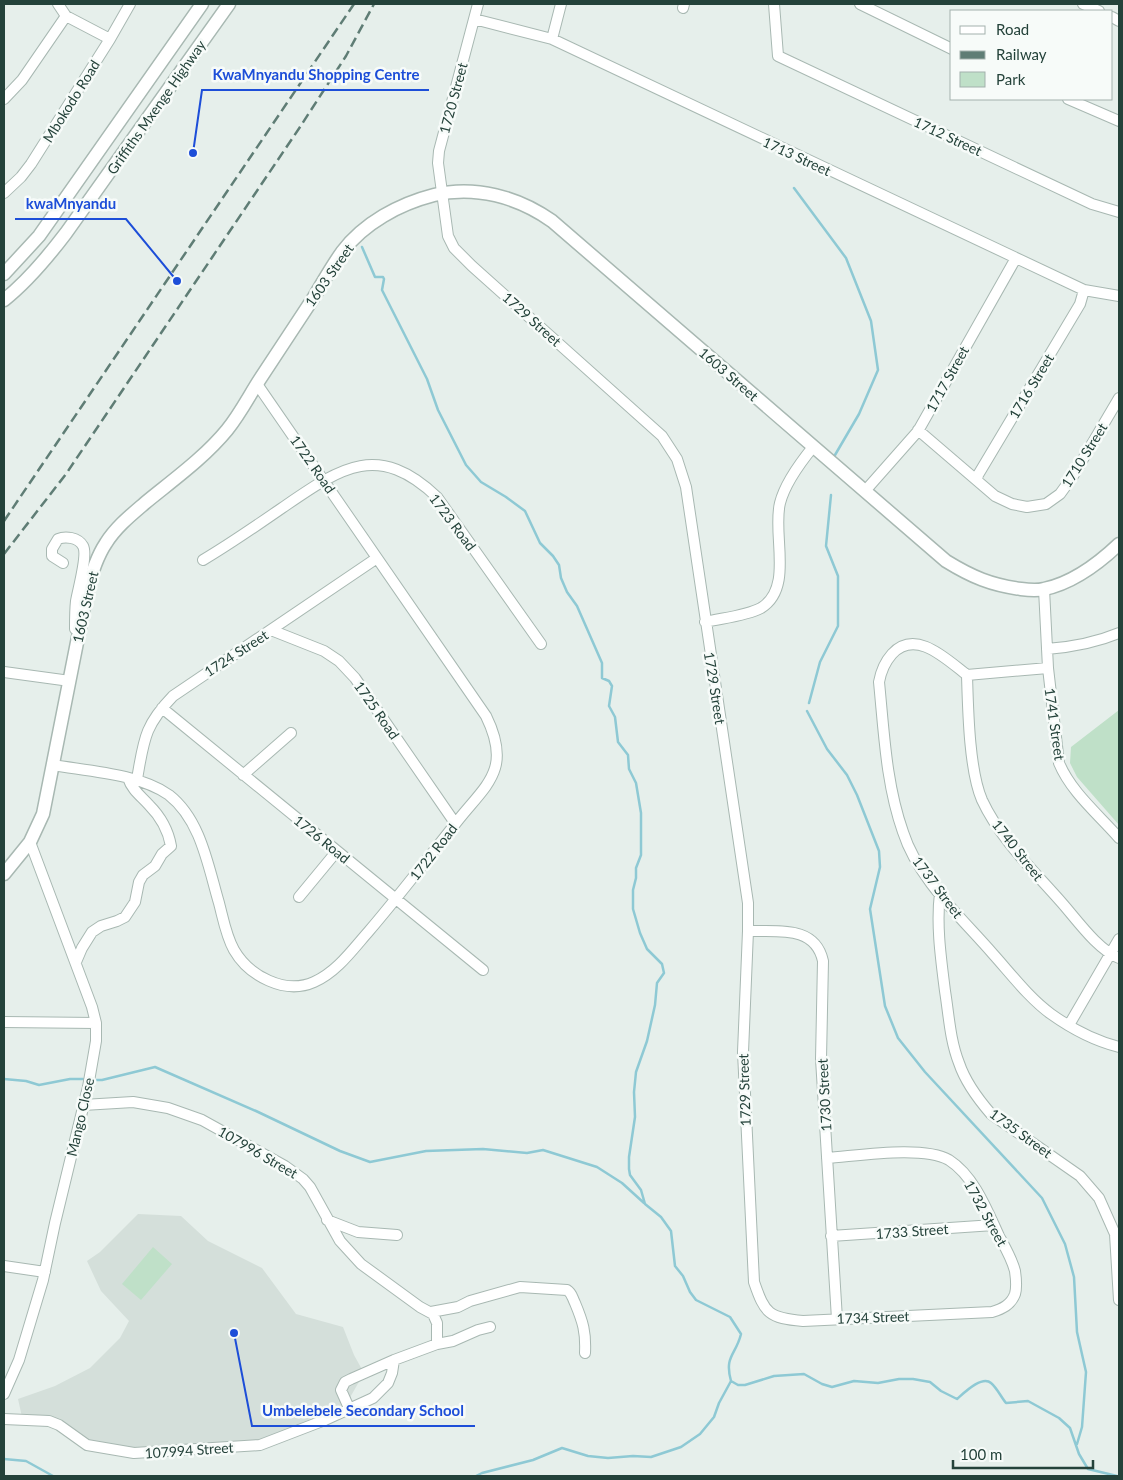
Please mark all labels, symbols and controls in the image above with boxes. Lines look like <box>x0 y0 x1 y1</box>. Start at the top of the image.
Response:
legend <box>950 10 1113 100</box>
text: Road <box>996 20 1029 38</box>
street label: Griffiths Mxenge Highway <box>103 36 209 178</box>
text: Railway <box>996 45 1047 63</box>
street label: Mbokodo Road <box>39 57 103 145</box>
callout: KwaMnyandu Shopping Centre <box>202 60 429 90</box>
street label: 1720 Street <box>435 61 471 135</box>
text: KwaMnyandu Shopping Centre <box>213 65 419 83</box>
text: Park <box>996 70 1026 88</box>
street label: 1712 Street <box>911 113 985 159</box>
street label: 1713 Street <box>760 133 834 179</box>
callout: kwaMnyandu <box>15 189 126 219</box>
text: kwaMnyandu <box>26 194 116 212</box>
street label: 1603 Street <box>301 240 357 310</box>
street label: 1729 Street <box>499 288 565 350</box>
street label: 1717 Street <box>922 343 972 415</box>
street label: 1603 Street <box>696 344 762 404</box>
street label: 1716 Street <box>1005 350 1057 422</box>
street label: 1710 Street <box>1057 420 1111 490</box>
street label: 1722 Road <box>287 432 339 496</box>
street label: 1723 Road <box>426 490 480 554</box>
street label: 1603 Street <box>69 570 101 644</box>
street label: 1724 Street <box>201 626 271 680</box>
street label: 1729 Street <box>701 651 729 725</box>
street label: 1725 Road <box>351 678 403 742</box>
street label: 1741 Street <box>1042 687 1068 761</box>
street label: 1726 Road <box>291 811 353 867</box>
street label: 1740 Street <box>989 816 1047 884</box>
street label: 1722 Road <box>406 820 460 884</box>
street label: 1737 Street <box>909 853 967 921</box>
street label: 1729 Street <box>734 1053 754 1127</box>
street label: 1730 Street <box>814 1058 834 1132</box>
street label: Mango Close <box>63 1076 97 1158</box>
street label: 1735 Street <box>986 1105 1056 1161</box>
street label: 107996 Street <box>215 1122 301 1182</box>
street label: 1732 Street <box>961 1177 1011 1249</box>
street label: 1733 Street <box>875 1220 949 1242</box>
street label: 1734 Street <box>836 1307 910 1327</box>
callout: Umbelebele Secondary School <box>252 1396 475 1426</box>
text: Umbelebele Secondary School <box>262 1401 464 1419</box>
street label: 107994 Street <box>144 1438 234 1462</box>
scale bar <box>953 1438 1093 1470</box>
text: 100 m <box>960 1445 1002 1463</box>

